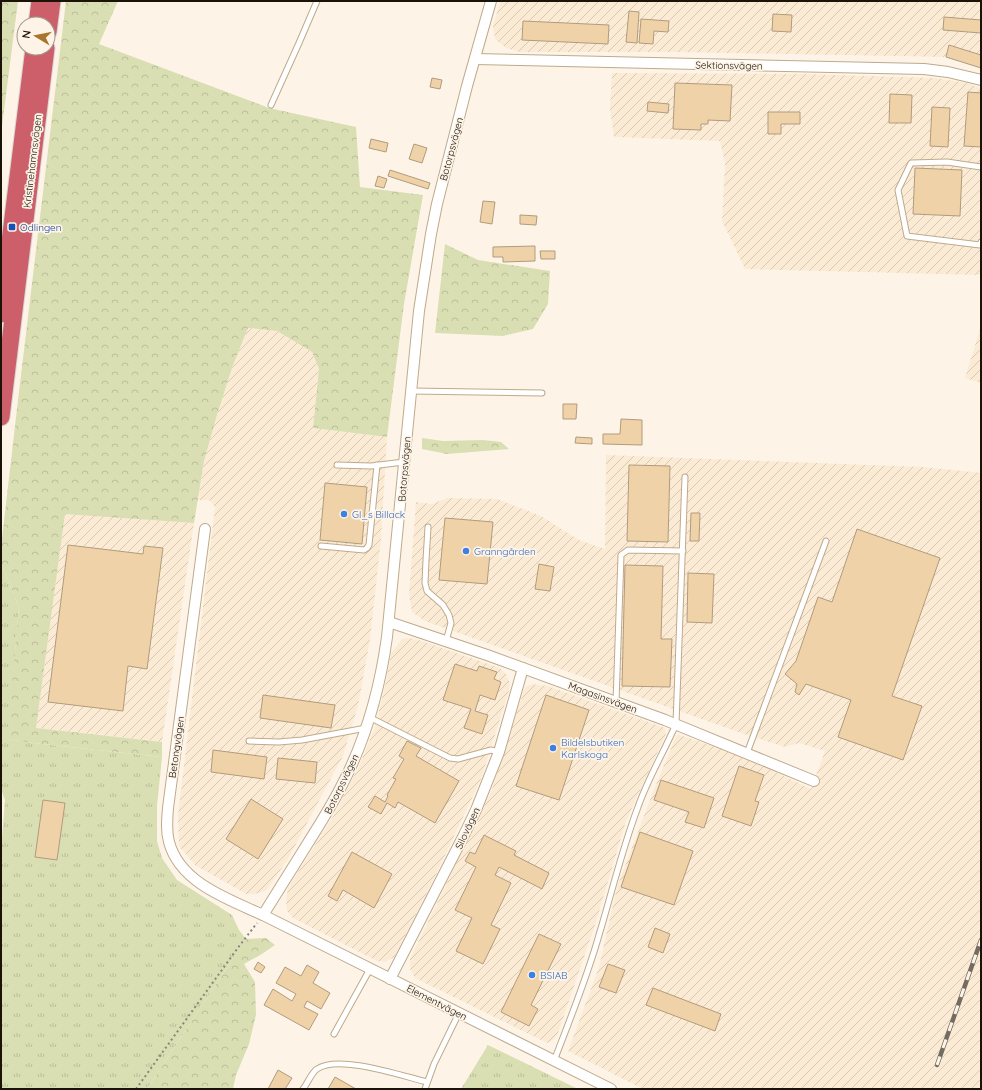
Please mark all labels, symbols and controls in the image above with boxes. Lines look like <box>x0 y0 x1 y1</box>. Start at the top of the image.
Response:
north arrow <box>16 16 56 56</box>
text: N <box>19 29 34 39</box>
street label: Sektionsvägen <box>695 58 763 73</box>
street label: Kristinehamnsvägen <box>20 113 45 209</box>
street label: Botorpsvägen <box>437 116 466 182</box>
place label: Odlingen <box>20 221 62 234</box>
marker: Odlingen <box>7 222 17 232</box>
street label: Botorpsvägen <box>395 436 414 502</box>
place label: Gl_s Billack <box>352 508 405 521</box>
marker: Gl_s Billack <box>339 509 349 519</box>
place label: Granngården <box>474 545 536 558</box>
marker: Granngården <box>461 546 471 556</box>
street label: Magasinsvägen <box>566 679 639 716</box>
street label: Betongvägen <box>166 715 187 779</box>
place label: Bildelsbutiken Karlskoga <box>561 736 624 761</box>
marker: Bildelsbutiken Karlskoga <box>548 743 558 753</box>
street label: Botorpsvägen <box>321 752 362 816</box>
street label: Silovägen <box>452 805 483 851</box>
place label: BSIAB <box>540 969 568 982</box>
marker: BSIAB <box>527 970 537 980</box>
street label: Elementvägen <box>404 982 469 1023</box>

